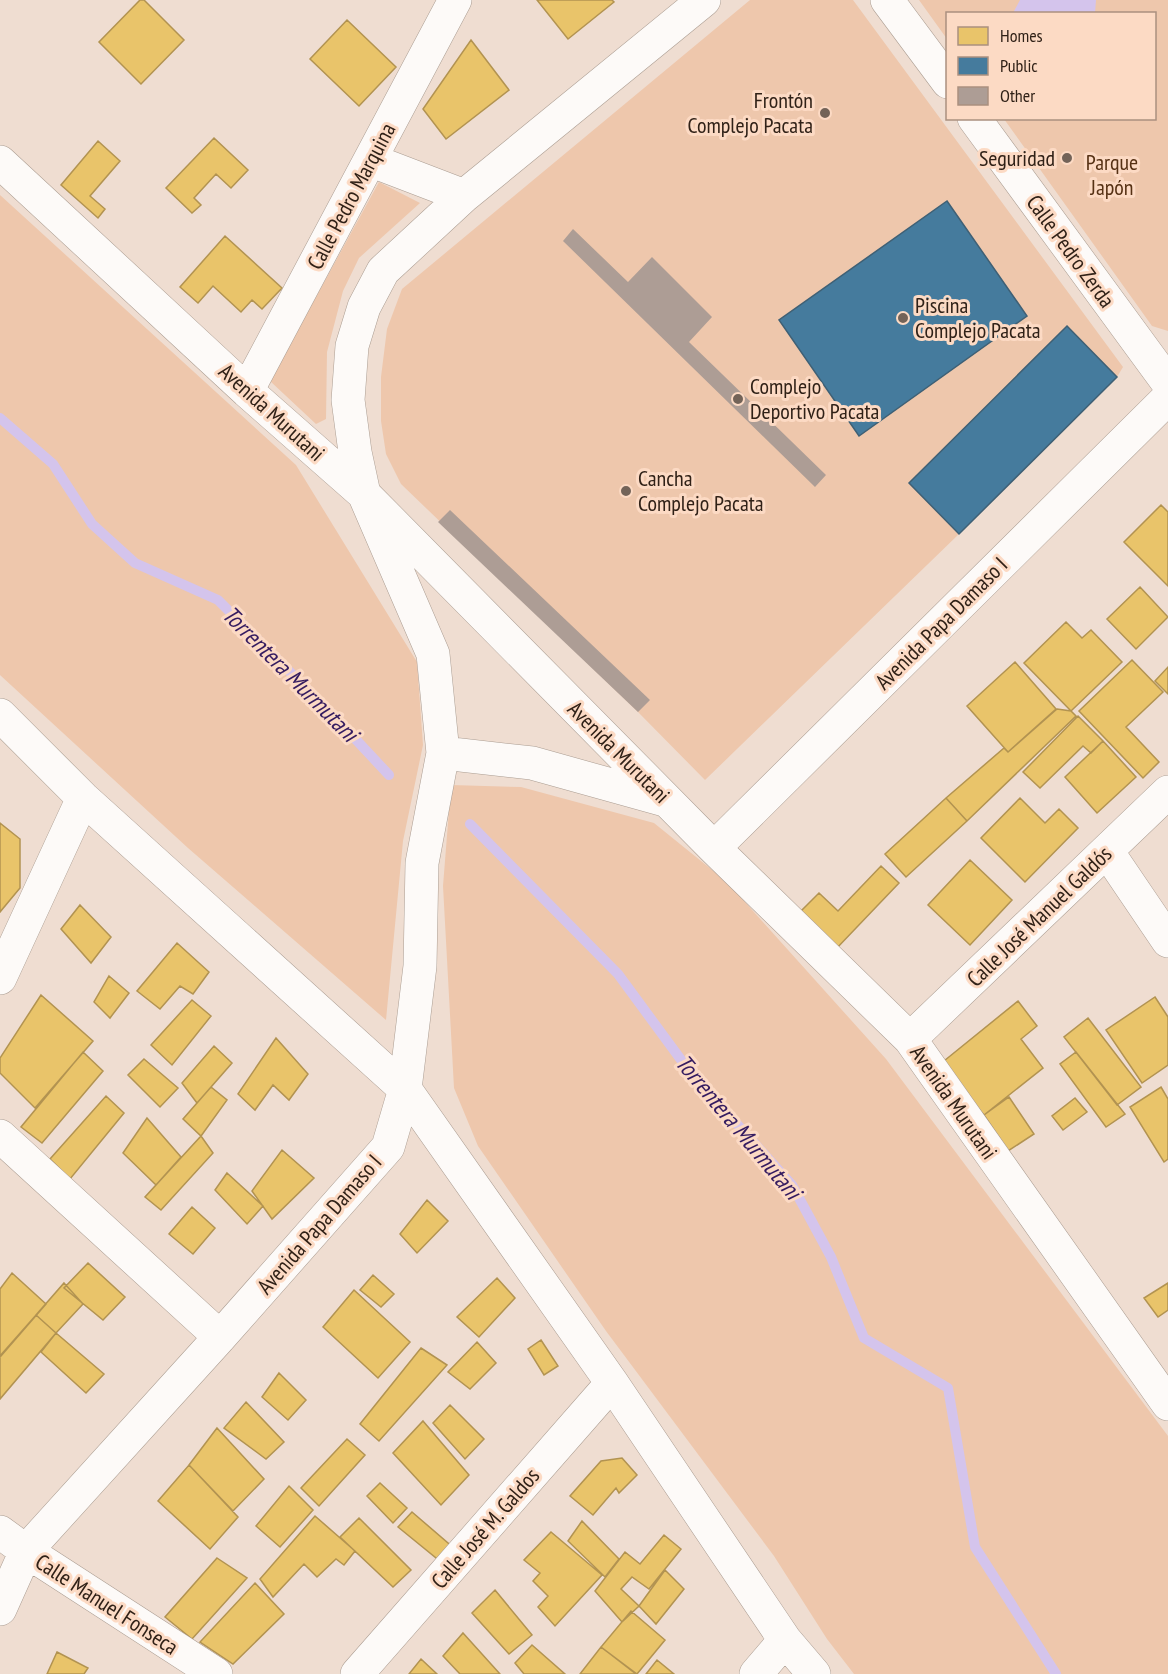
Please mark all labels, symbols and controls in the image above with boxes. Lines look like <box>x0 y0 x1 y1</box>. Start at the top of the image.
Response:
legend <box>946 12 1156 120</box>
text: Homes <box>1000 24 1043 47</box>
text: Public <box>1000 54 1038 77</box>
text: Other <box>1000 84 1035 107</box>
place label: Frontón Complejo Pacata <box>687 86 813 139</box>
marker: Frontón Complejo Pacata <box>818 106 832 120</box>
street label: Calle Pedro Marquina <box>301 118 401 274</box>
place label: Seguridad <box>979 144 1055 172</box>
park label: Parque Japón <box>1086 148 1138 201</box>
marker: Seguridad <box>1060 151 1074 165</box>
street label: Calle Pedro Zerda <box>1021 189 1121 313</box>
place label: Piscina Complejo Pacata <box>915 291 1041 344</box>
marker: Piscina Complejo Pacata <box>896 311 910 325</box>
street label: Avenida Murutani <box>213 357 331 467</box>
place label: Complejo Deportivo Pacata <box>750 372 879 425</box>
marker: Complejo Deportivo Pacata <box>731 392 745 406</box>
place label: Cancha Complejo Pacata <box>638 464 764 517</box>
marker: Cancha Complejo Pacata <box>619 484 633 498</box>
street label: Avenida Papa Damaso I <box>869 551 1013 695</box>
water label: Torrentera Murmutani <box>216 599 367 750</box>
street label: Avenida Murutani <box>562 695 676 809</box>
street label: Calle José Manuel Galdós <box>961 840 1117 992</box>
street label: Avenida Murutani <box>904 1039 1004 1165</box>
water label: Torrentera Murmutani <box>669 1048 810 1208</box>
street label: Avenida Papa Damaso I <box>251 1148 387 1300</box>
street label: Calle José M. Galdos <box>425 1462 545 1594</box>
street label: Calle Manuel Fonseca <box>30 1547 184 1661</box>

